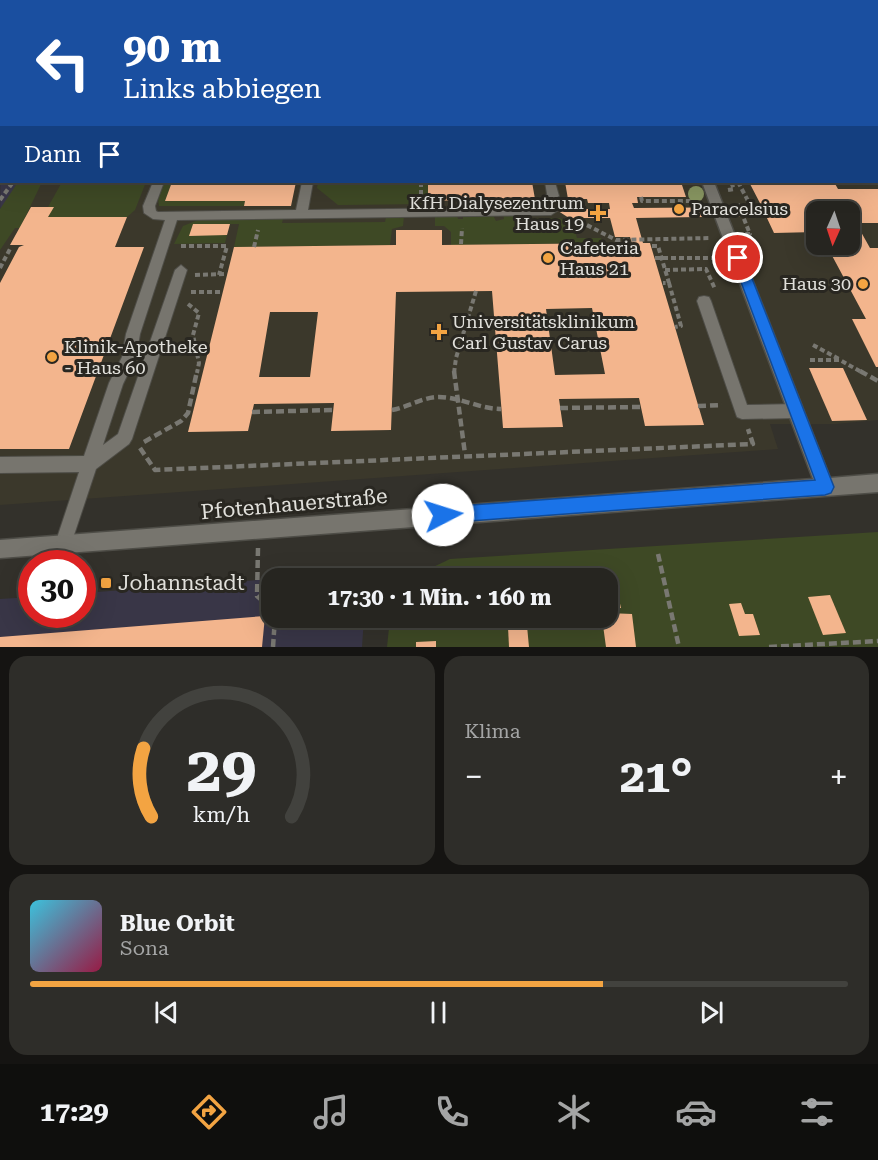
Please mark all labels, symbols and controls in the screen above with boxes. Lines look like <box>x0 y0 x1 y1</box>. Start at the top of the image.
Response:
text: 90 m <box>123 23 221 72</box>
icon: left <box>24 24 102 102</box>
text: Links abbiegen <box>123 73 322 105</box>
icon: arrive <box>93 138 126 171</box>
text: Dann <box>24 142 81 167</box>
place label: KfH Dialysezentrum Haus 19 <box>409 192 584 234</box>
place label: Paracelsius <box>691 198 788 219</box>
north arrow <box>806 201 860 255</box>
map controls <box>806 201 860 255</box>
marker: Paracelsius <box>672 202 686 216</box>
marker: KfH Dialysezentrum Haus 19 <box>589 204 607 222</box>
pin <box>712 232 763 283</box>
place label: Cafeteria Haus 21 <box>560 237 639 279</box>
icon: arrive <box>721 241 754 274</box>
marker: Cafeteria Haus 21 <box>541 251 555 265</box>
place label: Haus 30 <box>782 273 851 294</box>
marker: Haus 30 <box>856 277 870 291</box>
place label: Universitätsklinikum Carl Gustav Carus <box>452 311 635 353</box>
marker: Universitätsklinikum Carl Gustav Carus <box>430 323 448 341</box>
place label: Klinik-Apotheke - Haus 60 <box>64 336 208 378</box>
marker: Klinik-Apotheke - Haus 60 <box>45 350 59 364</box>
position arrow <box>411 483 475 547</box>
street label: Pfotenhauerstraße <box>200 484 388 524</box>
speed limit sign: 30 <box>18 550 96 628</box>
place label: Johannstadt <box>118 571 245 595</box>
marker: Johannstadt <box>99 576 113 590</box>
text: 17:30 · 1 Min. · 160 m <box>327 585 552 610</box>
text: Klima <box>465 719 521 743</box>
text: 29 <box>187 733 257 806</box>
text: 21° <box>620 750 693 803</box>
text: − <box>465 757 483 796</box>
text: + <box>830 757 848 796</box>
text: km/h <box>193 803 251 828</box>
text: Blue Orbit <box>120 911 235 936</box>
text: Sona <box>120 936 169 960</box>
icon: previous <box>150 996 183 1029</box>
icon: pause <box>422 996 455 1029</box>
icon: next <box>695 996 728 1029</box>
icon: directions <box>188 1091 230 1133</box>
icon: music <box>310 1091 352 1133</box>
icon: phone <box>431 1091 473 1133</box>
icon: climate <box>553 1091 595 1133</box>
icon: car <box>675 1091 717 1133</box>
icon: filters <box>796 1091 838 1133</box>
text: 17:29 <box>40 1096 109 1128</box>

